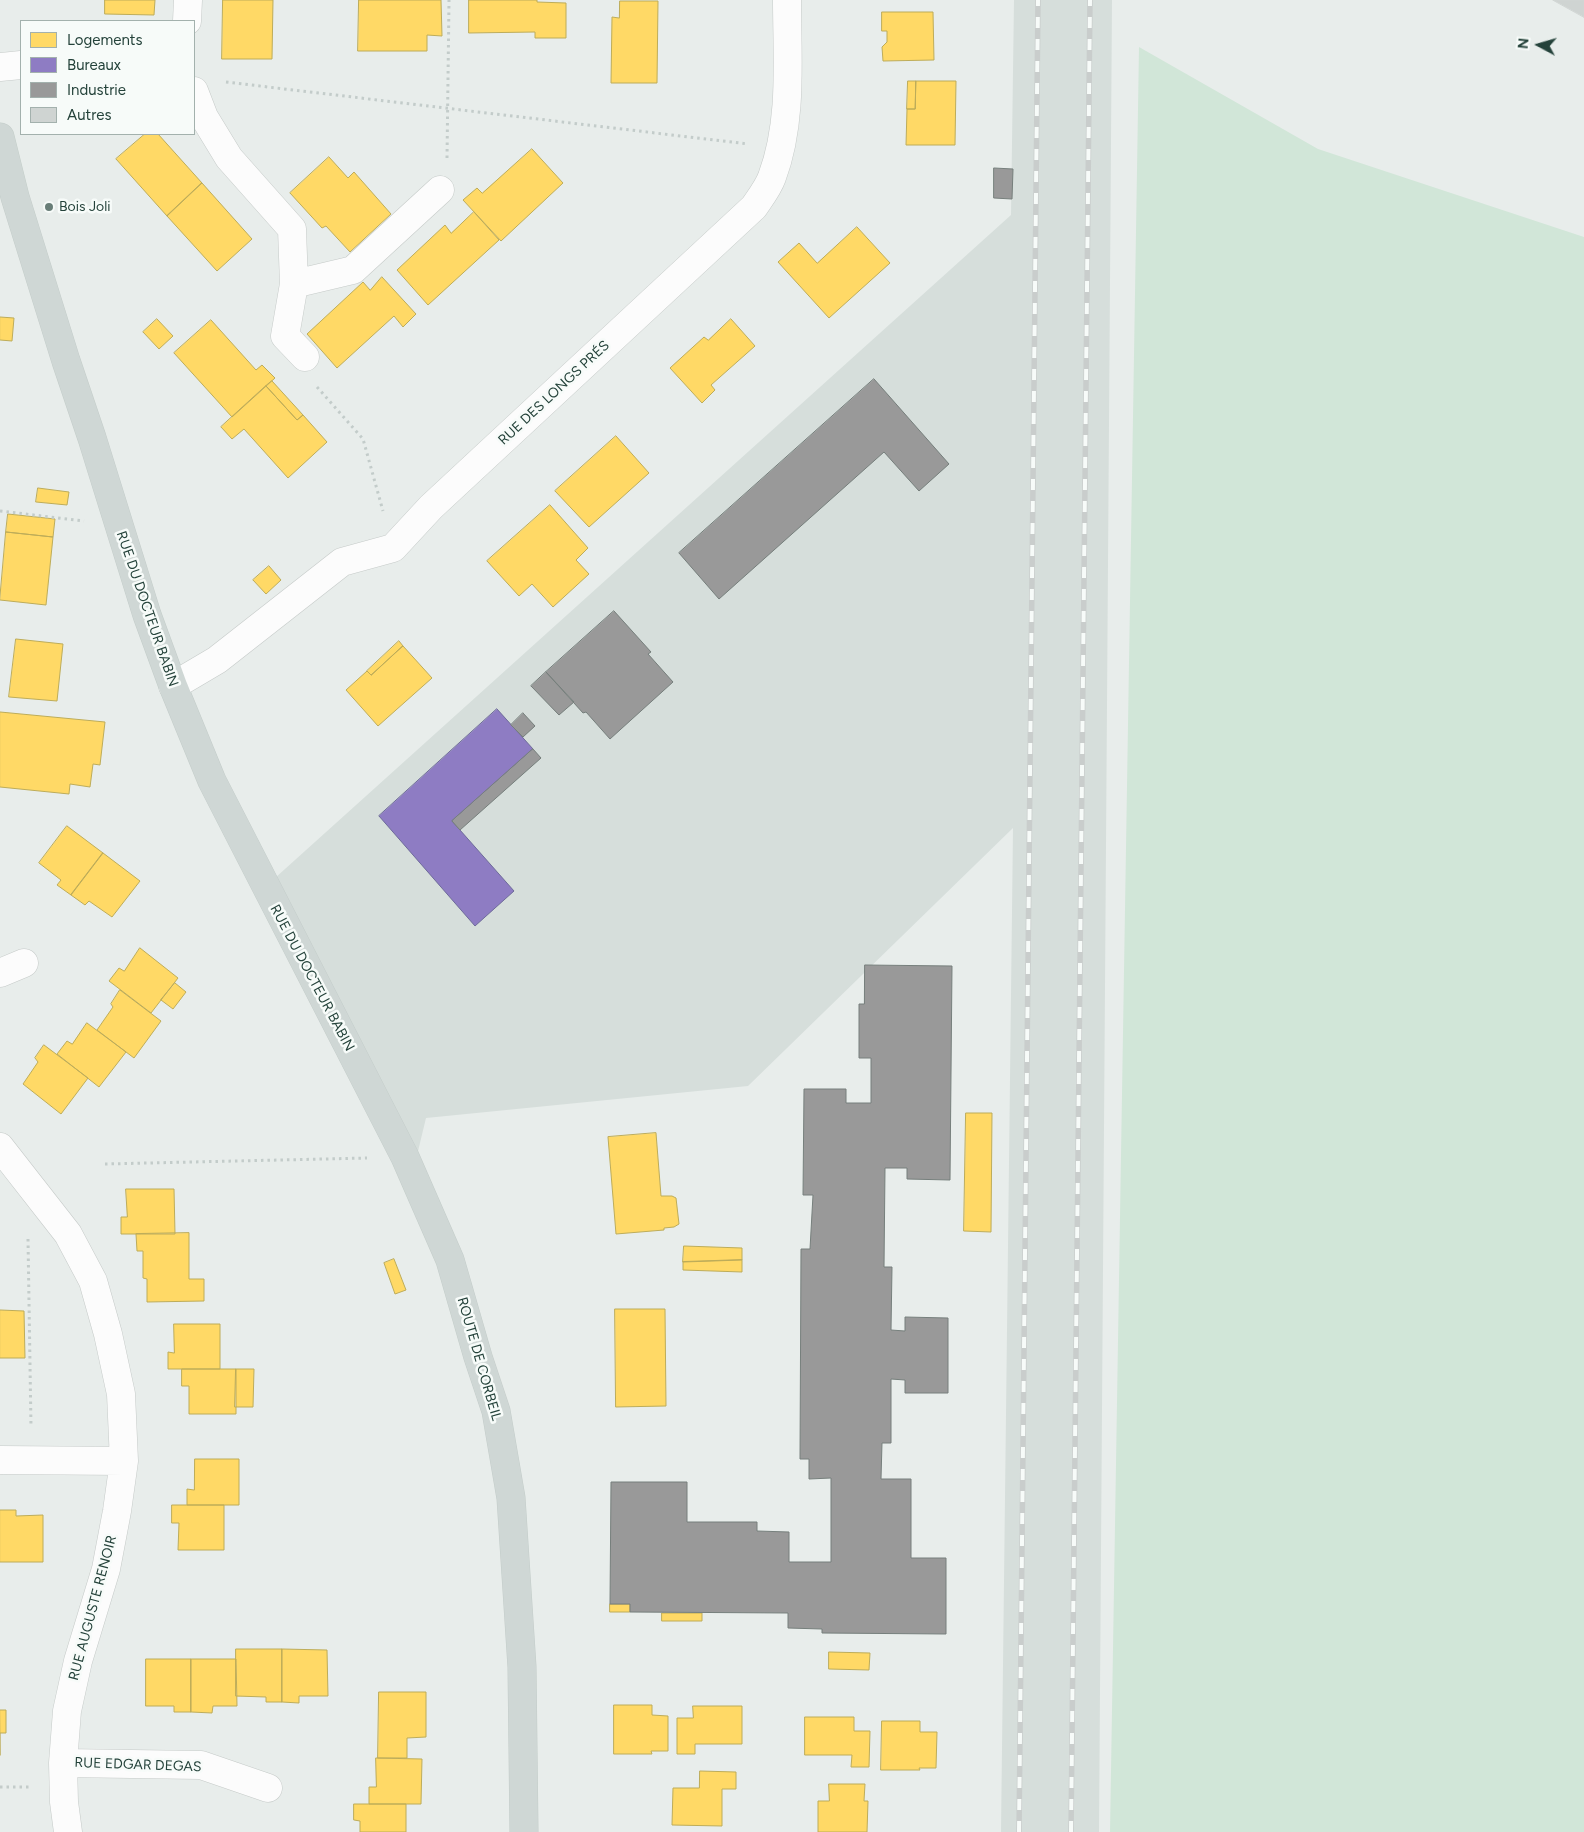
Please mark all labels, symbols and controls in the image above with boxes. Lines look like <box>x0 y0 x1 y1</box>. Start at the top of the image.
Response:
legend <box>20 20 195 135</box>
north arrow <box>1514 20 1564 70</box>
text: Logements <box>67 31 142 49</box>
text: N <box>1515 37 1533 50</box>
text: Bureaux <box>67 56 121 74</box>
text: Industrie <box>67 81 126 99</box>
text: Autres <box>67 106 111 124</box>
place label: Bois Joli <box>59 199 111 215</box>
marker: Bois Joli <box>43 201 55 213</box>
street label: RUE DES LONGS PRÉS <box>495 337 613 449</box>
street label: RUE DU DOCTEUR BABIN <box>112 529 182 689</box>
street label: RUE DU DOCTEUR BABIN <box>266 902 358 1054</box>
street label: ROUTE DE CORBEIL <box>453 1295 505 1423</box>
street label: RUE AUGUSTE RENOIR <box>66 1534 120 1682</box>
street label: RUE EDGAR DEGAS <box>74 1754 202 1776</box>

